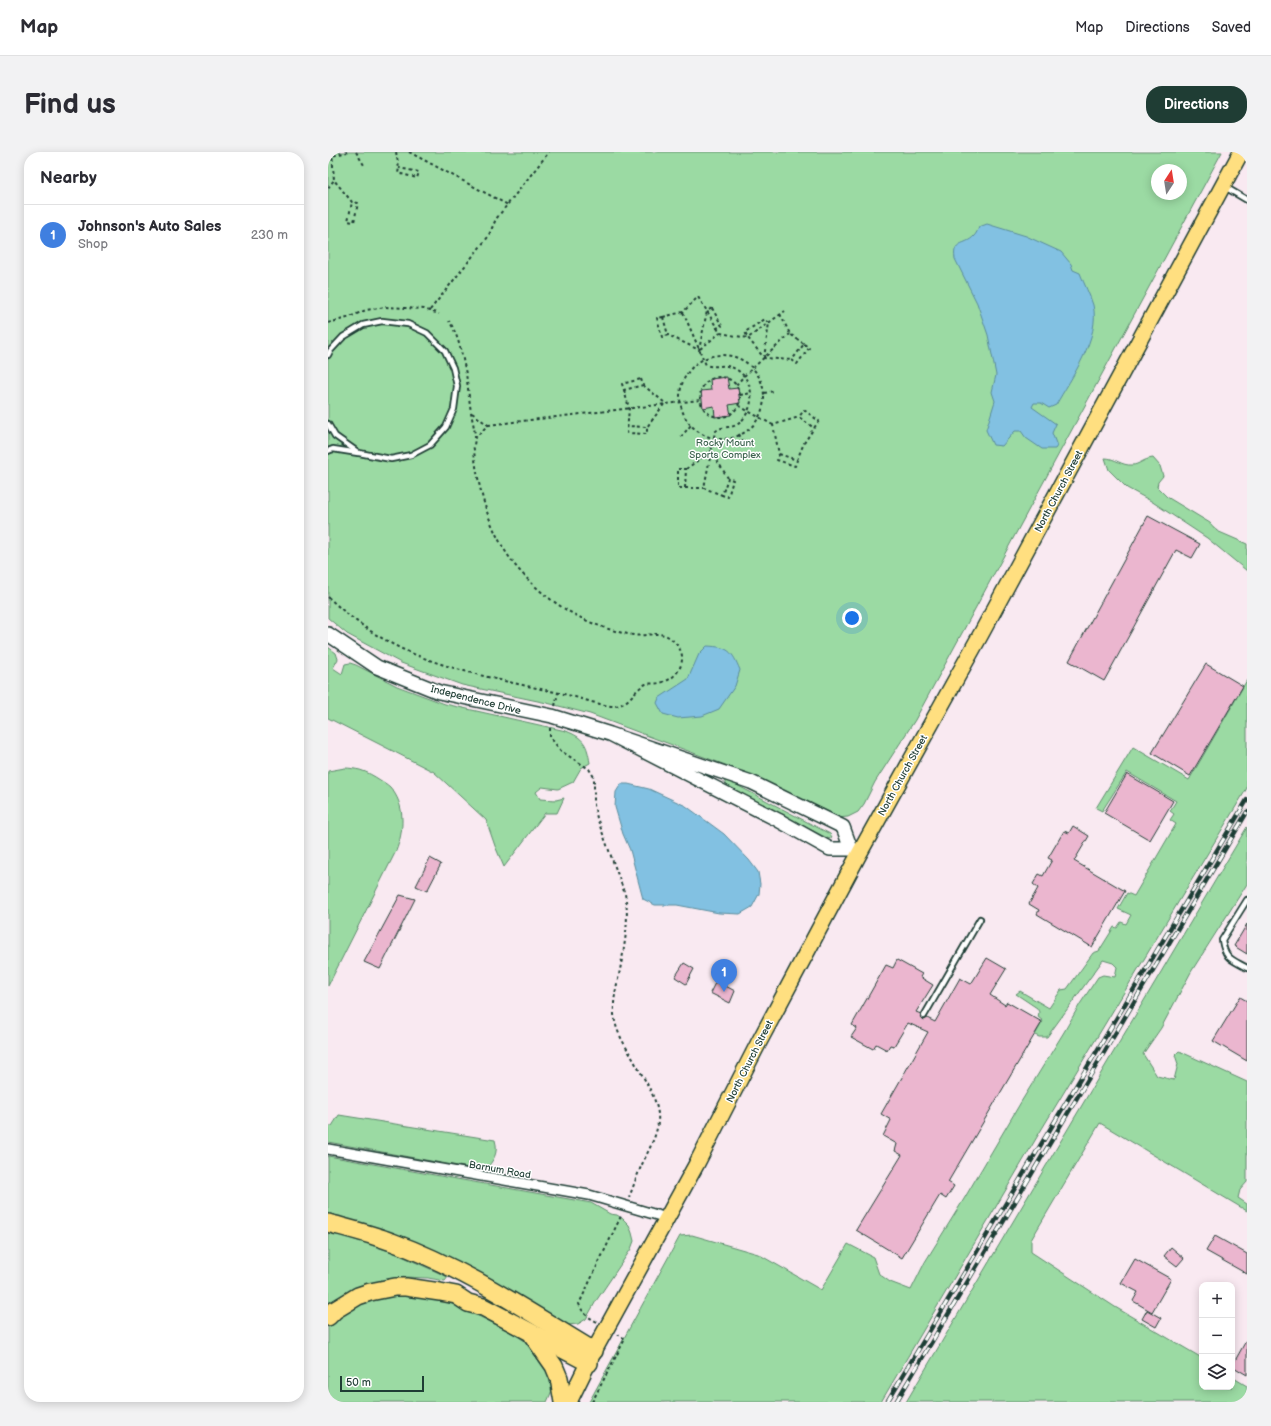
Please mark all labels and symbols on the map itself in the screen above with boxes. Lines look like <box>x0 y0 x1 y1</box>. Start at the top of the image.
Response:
north arrow <box>1151 164 1187 200</box>
park label: Rocky Mount Sports Complex <box>689 437 761 461</box>
street label: North Church Street <box>1032 449 1085 534</box>
your location <box>842 608 862 628</box>
street label: Independence Drive <box>429 683 522 717</box>
street label: North Church Street <box>876 733 930 818</box>
pin: 1 <box>711 959 737 992</box>
street label: North Church Street <box>724 1018 776 1105</box>
street label: Barnum Road <box>468 1159 532 1181</box>
scale bar <box>340 1374 424 1393</box>

